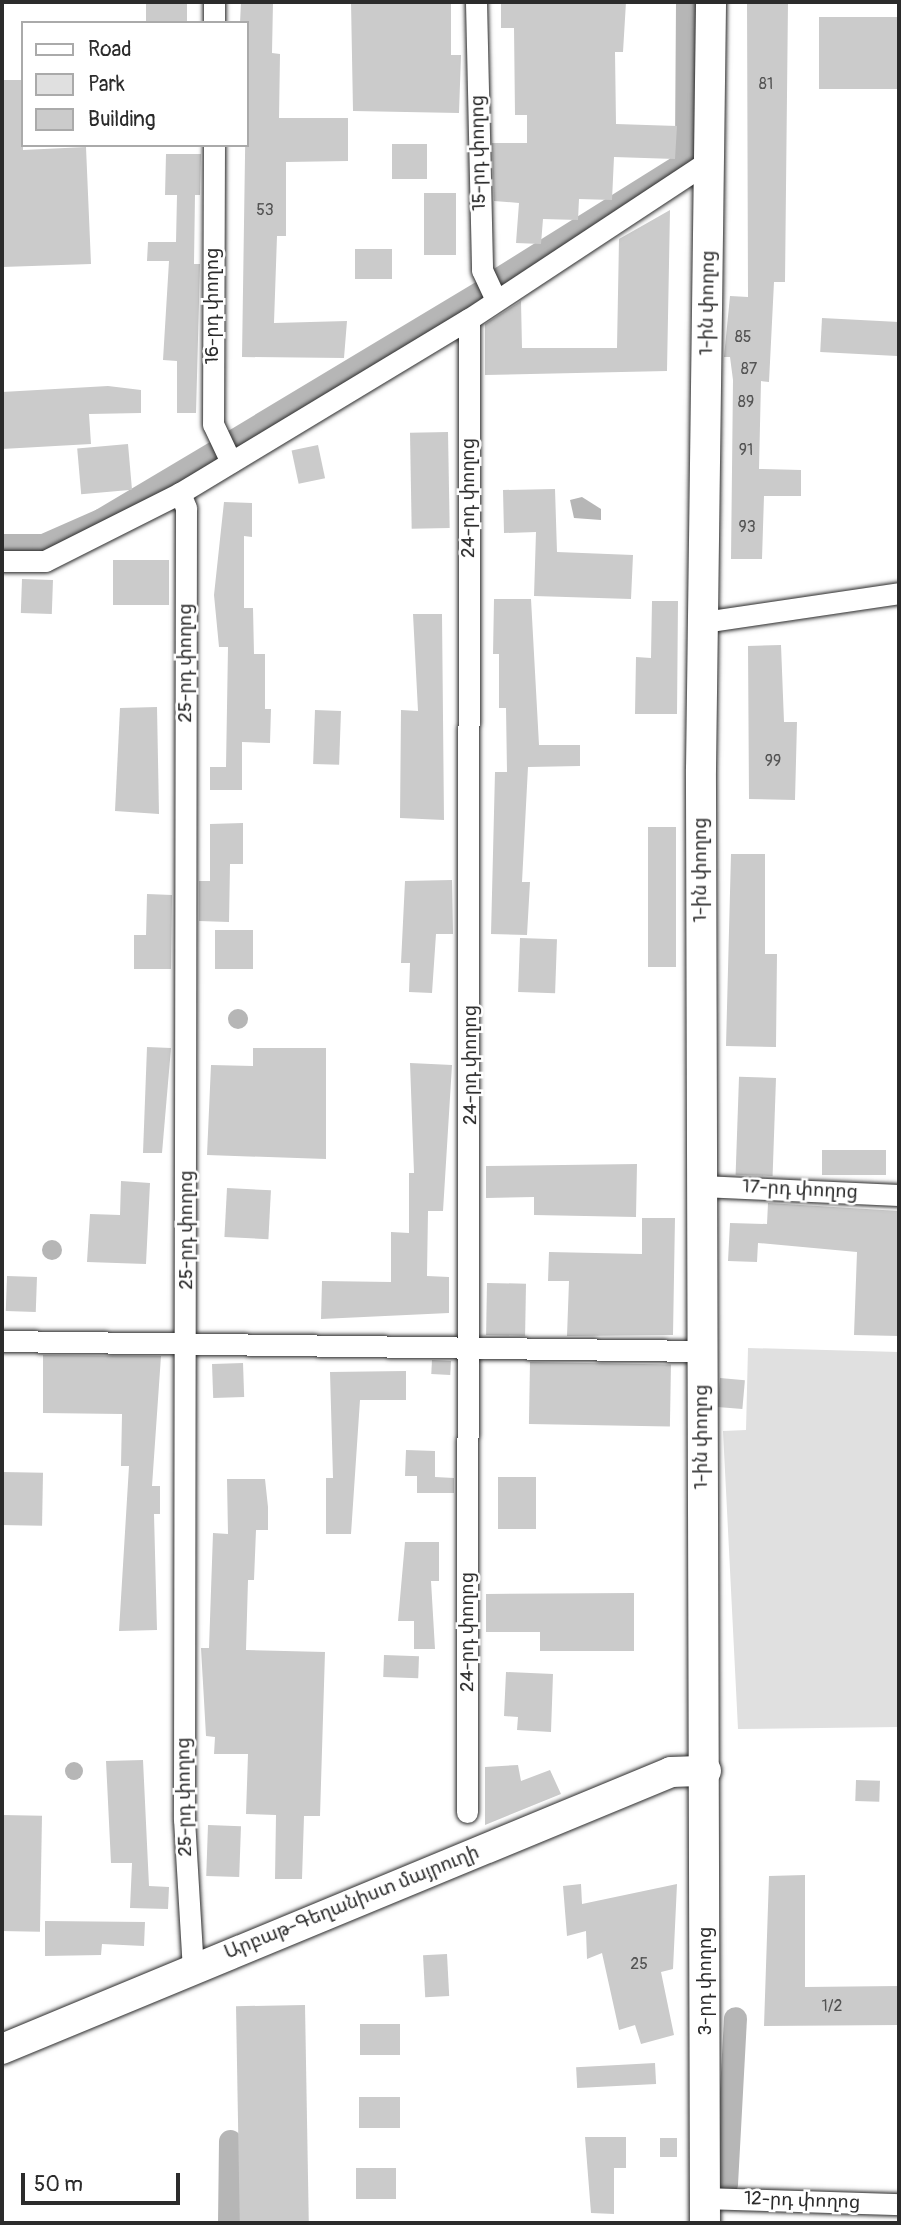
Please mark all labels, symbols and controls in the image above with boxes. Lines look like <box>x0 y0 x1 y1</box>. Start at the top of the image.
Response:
legend <box>21 21 248 147</box>
text: Road <box>88 36 132 63</box>
text: Park <box>88 71 125 98</box>
house number: 81 <box>759 74 773 94</box>
street label: 15-րդ փողոց <box>467 95 491 211</box>
text: Building <box>88 106 155 133</box>
house number: 53 <box>256 200 274 220</box>
street label: 16-րդ փողոց <box>202 248 224 364</box>
street label: 1-ին փողոց <box>696 250 720 356</box>
house number: 85 <box>735 327 751 347</box>
house number: 87 <box>741 359 757 379</box>
house number: 89 <box>738 392 754 412</box>
street label: 24-րդ փողոց <box>458 438 480 558</box>
house number: 91 <box>739 440 753 460</box>
house number: 93 <box>738 517 756 537</box>
street label: 25-րդ փողոց <box>175 603 197 723</box>
house number: 99 <box>765 751 781 771</box>
street label: 1-ին փողոց <box>690 817 712 923</box>
street label: 24-րդ փողոց <box>460 1005 482 1125</box>
street label: 25-րդ փողոց <box>176 1170 198 1290</box>
street label: 17-րդ փողոց <box>742 1176 858 1204</box>
street label: 1-ին փողոց <box>691 1384 713 1490</box>
street label: 24-րդ փողոց <box>457 1572 479 1692</box>
street label: 25-րդ փողոց <box>173 1737 197 1857</box>
street label: Արբաթ-Գեղանիստ մայրուղի <box>221 1841 483 1965</box>
street label: 3-րդ փողոց <box>695 1926 717 2036</box>
house number: 25 <box>630 1954 648 1974</box>
house number: 1/2 <box>822 1996 842 2016</box>
scale bar <box>24 2158 184 2202</box>
text: 50 m <box>34 2171 83 2198</box>
street label: 12-րդ փողոց <box>743 2188 861 2214</box>

